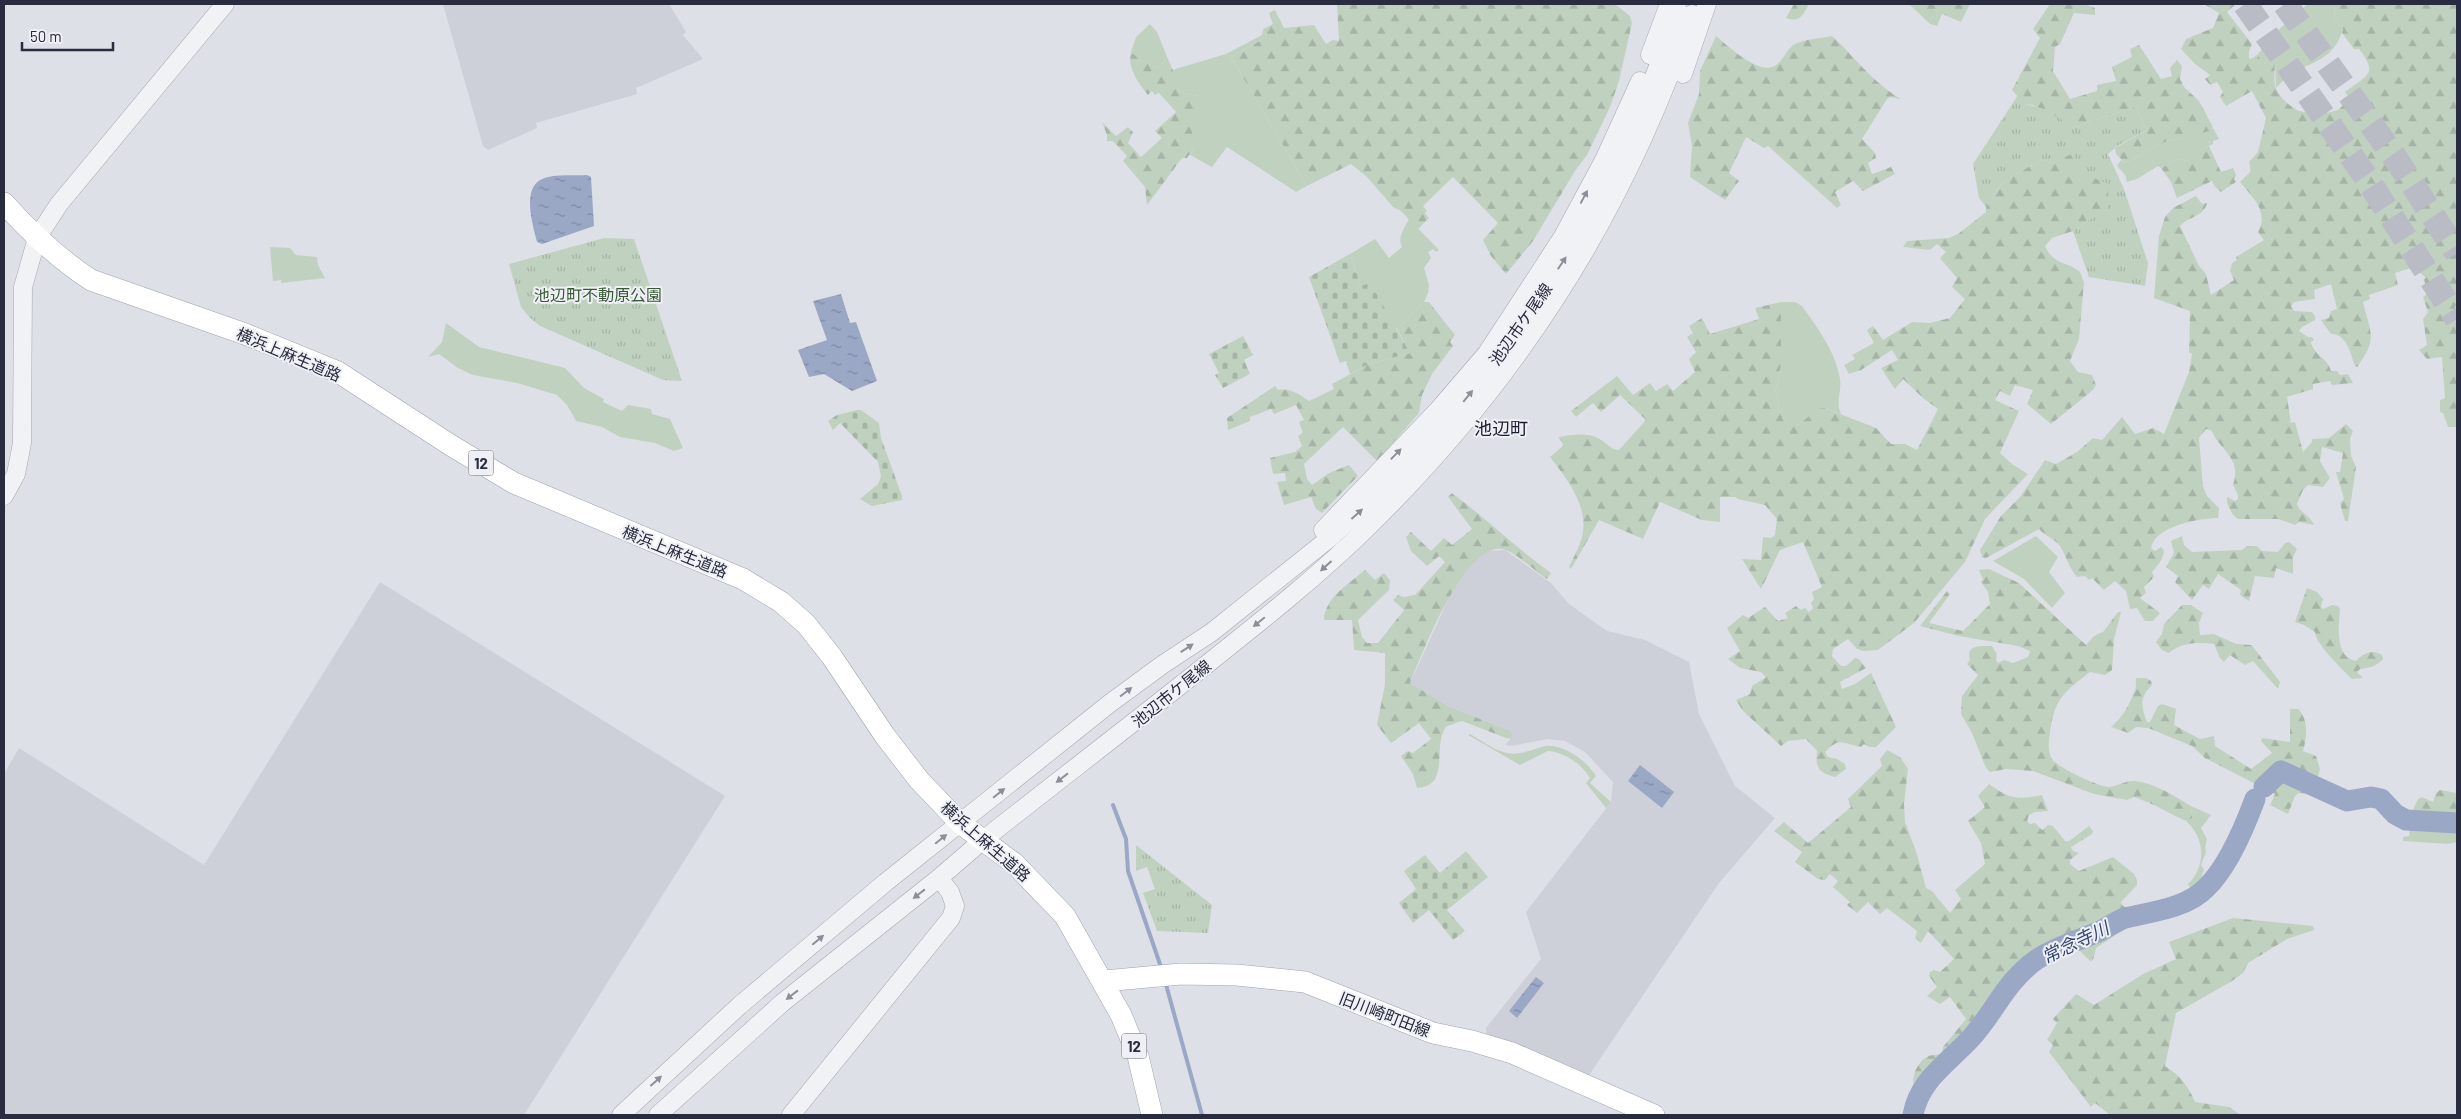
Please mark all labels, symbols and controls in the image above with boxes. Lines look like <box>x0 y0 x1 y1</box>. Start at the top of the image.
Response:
scale bar <box>22 20 114 52</box>
text: 50 m <box>30 27 62 45</box>
one-way arrow <box>1580 189 1588 204</box>
one-way arrow <box>1557 257 1567 270</box>
street label: 池辺市ケ尾線 <box>1485 279 1555 369</box>
park label: 池辺町不動原公園 <box>534 285 662 304</box>
street label: 横浜上麻生道路 <box>234 323 344 385</box>
one-way arrow <box>1462 390 1473 403</box>
district label: 池辺町 <box>1474 417 1528 439</box>
one-way arrow <box>1390 448 1402 460</box>
road number: 12 <box>468 450 494 476</box>
one-way arrow <box>1350 508 1362 520</box>
street label: 横浜上麻生道路 <box>620 521 730 581</box>
one-way arrow <box>1320 560 1332 572</box>
one-way arrow <box>1252 617 1266 627</box>
one-way arrow <box>1180 643 1194 653</box>
street label: 池辺市ケ尾線 <box>1128 655 1214 731</box>
one-way arrow <box>1119 686 1132 697</box>
one-way arrow <box>1056 773 1069 784</box>
one-way arrow <box>992 787 1005 798</box>
street label: 横浜上麻生道路 <box>937 797 1035 885</box>
one-way arrow <box>935 833 948 844</box>
one-way arrow <box>913 888 926 899</box>
water label: 常念寺川 <box>2038 915 2114 968</box>
one-way arrow <box>811 934 824 945</box>
street label: 旧川崎町田線 <box>1337 988 1433 1040</box>
one-way arrow <box>786 989 799 1000</box>
road number: 12 <box>1122 1034 1146 1058</box>
one-way arrow <box>650 1075 662 1087</box>

